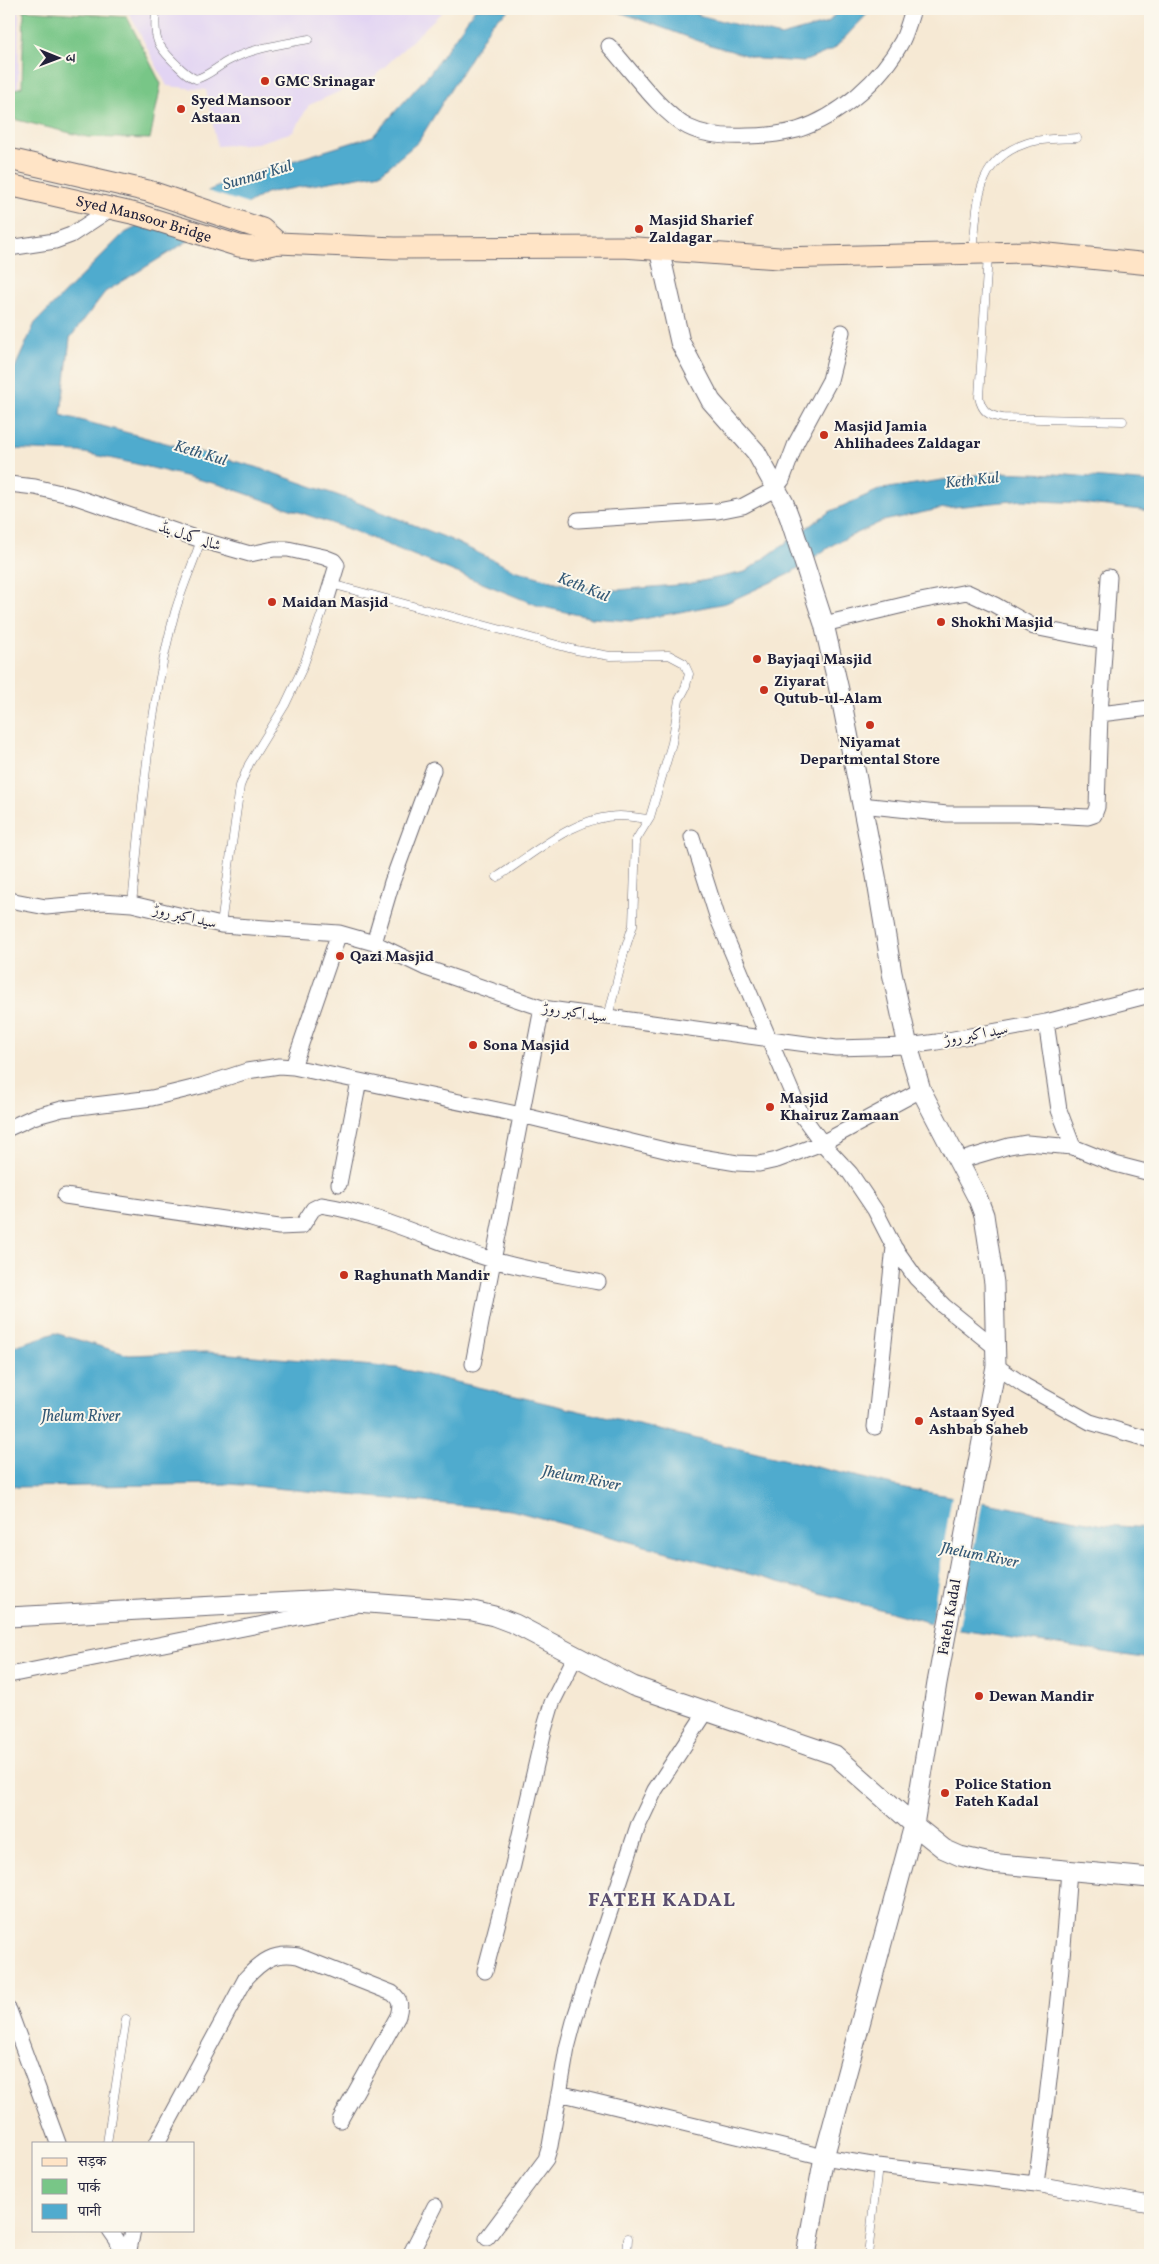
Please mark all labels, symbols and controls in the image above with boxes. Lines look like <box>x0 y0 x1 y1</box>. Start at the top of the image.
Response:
north arrow <box>32 32 82 82</box>
text: उ <box>60 53 79 63</box>
place label: GMC Srinagar <box>275 72 375 93</box>
marker: GMC Srinagar <box>259 75 271 87</box>
place label: Syed Mansoor Astaan <box>191 91 291 129</box>
marker: Syed Mansoor Astaan <box>175 103 187 115</box>
water label: Sunnar Kul <box>220 156 295 196</box>
street label: Syed Mansoor Bridge <box>73 192 214 249</box>
place label: Masjid Sharief Zaldagar <box>649 211 754 249</box>
marker: Masjid Sharief Zaldagar <box>633 223 645 235</box>
place label: Masjid Jamia Ahlihadees Zaldagar <box>834 417 980 455</box>
marker: Masjid Jamia Ahlihadees Zaldagar <box>818 429 830 441</box>
water label: Keth Kul <box>171 435 230 472</box>
water label: Keth Kul <box>944 467 1000 495</box>
street label: شالہ کدل بنڈ <box>156 517 224 557</box>
water label: Keth Kul <box>554 568 612 608</box>
place label: Maidan Masjid <box>282 593 388 614</box>
marker: Maidan Masjid <box>266 596 278 608</box>
place label: Shokhi Masjid <box>951 613 1053 634</box>
marker: Shokhi Masjid <box>935 616 947 628</box>
place label: Bayjaqi Masjid <box>767 650 872 671</box>
marker: Bayjaqi Masjid <box>751 653 763 665</box>
place label: Ziyarat Qutub-ul-Alam <box>774 672 883 710</box>
marker: Ziyarat Qutub-ul-Alam <box>758 684 770 696</box>
marker: Niyamat Departmental Store <box>864 719 876 731</box>
place label: Niyamat Departmental Store <box>800 733 940 771</box>
street label: سید اکبر روڑ <box>149 900 218 935</box>
place label: Qazi Masjid <box>350 947 434 968</box>
marker: Qazi Masjid <box>334 950 346 962</box>
street label: سید اکبر روڑ <box>539 998 608 1029</box>
street label: سید اکبر روڑ <box>941 1020 1010 1052</box>
place label: Sona Masjid <box>483 1036 569 1057</box>
marker: Sona Masjid <box>467 1039 479 1051</box>
place label: Masjid Khairuz Zamaan <box>780 1089 899 1127</box>
marker: Masjid Khairuz Zamaan <box>764 1101 776 1113</box>
place label: Raghunath Mandir <box>354 1266 490 1287</box>
marker: Raghunath Mandir <box>338 1269 350 1281</box>
place label: Astaan Syed Ashbab Saheb <box>929 1403 1028 1441</box>
water label: Jhelum River <box>39 1406 122 1428</box>
marker: Astaan Syed Ashbab Saheb <box>913 1415 925 1427</box>
water label: Jhelum River <box>539 1460 624 1498</box>
water label: Jhelum River <box>937 1537 1022 1575</box>
street label: Fateh Kadal <box>933 1577 968 1657</box>
place label: Dewan Mandir <box>989 1687 1094 1708</box>
marker: Dewan Mandir <box>973 1690 985 1702</box>
place label: Police Station Fateh Kadal <box>955 1775 1052 1813</box>
marker: Police Station Fateh Kadal <box>939 1787 951 1799</box>
district label: FATEH KADAL <box>588 1887 736 1915</box>
legend <box>32 2142 195 2232</box>
text: सड़क <box>77 2152 107 2173</box>
text: पार्क <box>77 2178 101 2199</box>
text: पानी <box>77 2202 102 2223</box>

